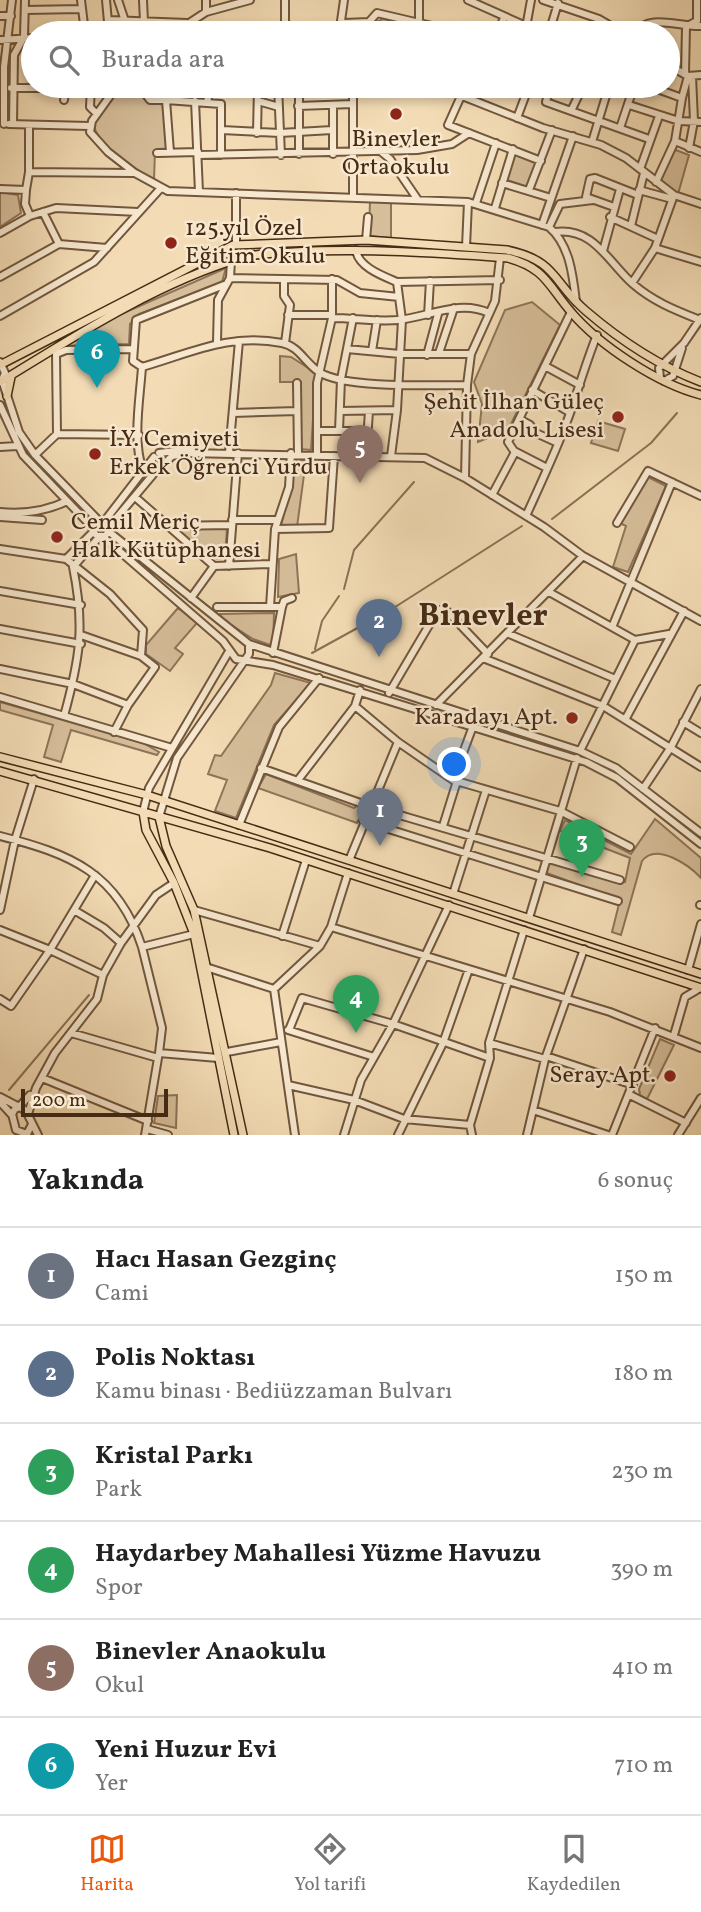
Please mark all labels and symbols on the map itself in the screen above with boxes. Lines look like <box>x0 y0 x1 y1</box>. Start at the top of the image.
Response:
marker: Binevler Ortaokulu <box>388 106 404 122</box>
place label: Binevler Ortaokulu <box>342 123 450 185</box>
place label: 125.yıl Özel Eğitim Okulu <box>185 212 325 274</box>
marker: 125.yıl Özel Eğitim Okulu <box>163 235 179 251</box>
pin: 6 <box>74 330 120 388</box>
place label: Şehit İlhan Güleç Anadolu Lisesi <box>423 386 604 448</box>
marker: Şehit İlhan Güleç Anadolu Lisesi <box>610 409 626 425</box>
place label: İ.Y. Cemiyeti Erkek Öğrenci Yurdu <box>109 423 328 485</box>
pin: 5 <box>337 425 383 483</box>
marker: İ.Y. Cemiyeti Erkek Öğrenci Yurdu <box>87 446 103 462</box>
place label: Cemil Meriç Halk Kütüphanesi <box>71 506 261 568</box>
marker: Cemil Meriç Halk Kütüphanesi <box>49 529 65 545</box>
district label: Binevler <box>418 595 548 639</box>
pin: 2 <box>356 599 402 657</box>
place label: Karadayı Apt. <box>414 701 558 735</box>
marker: Karadayı Apt. <box>564 710 580 726</box>
your location <box>437 747 471 781</box>
pin: 1 <box>357 788 403 846</box>
pin: 3 <box>559 819 605 877</box>
pin: 4 <box>333 975 379 1033</box>
place label: Seray Apt. <box>549 1059 656 1093</box>
marker: Seray Apt. <box>662 1068 678 1084</box>
scale bar <box>21 1086 168 1118</box>

